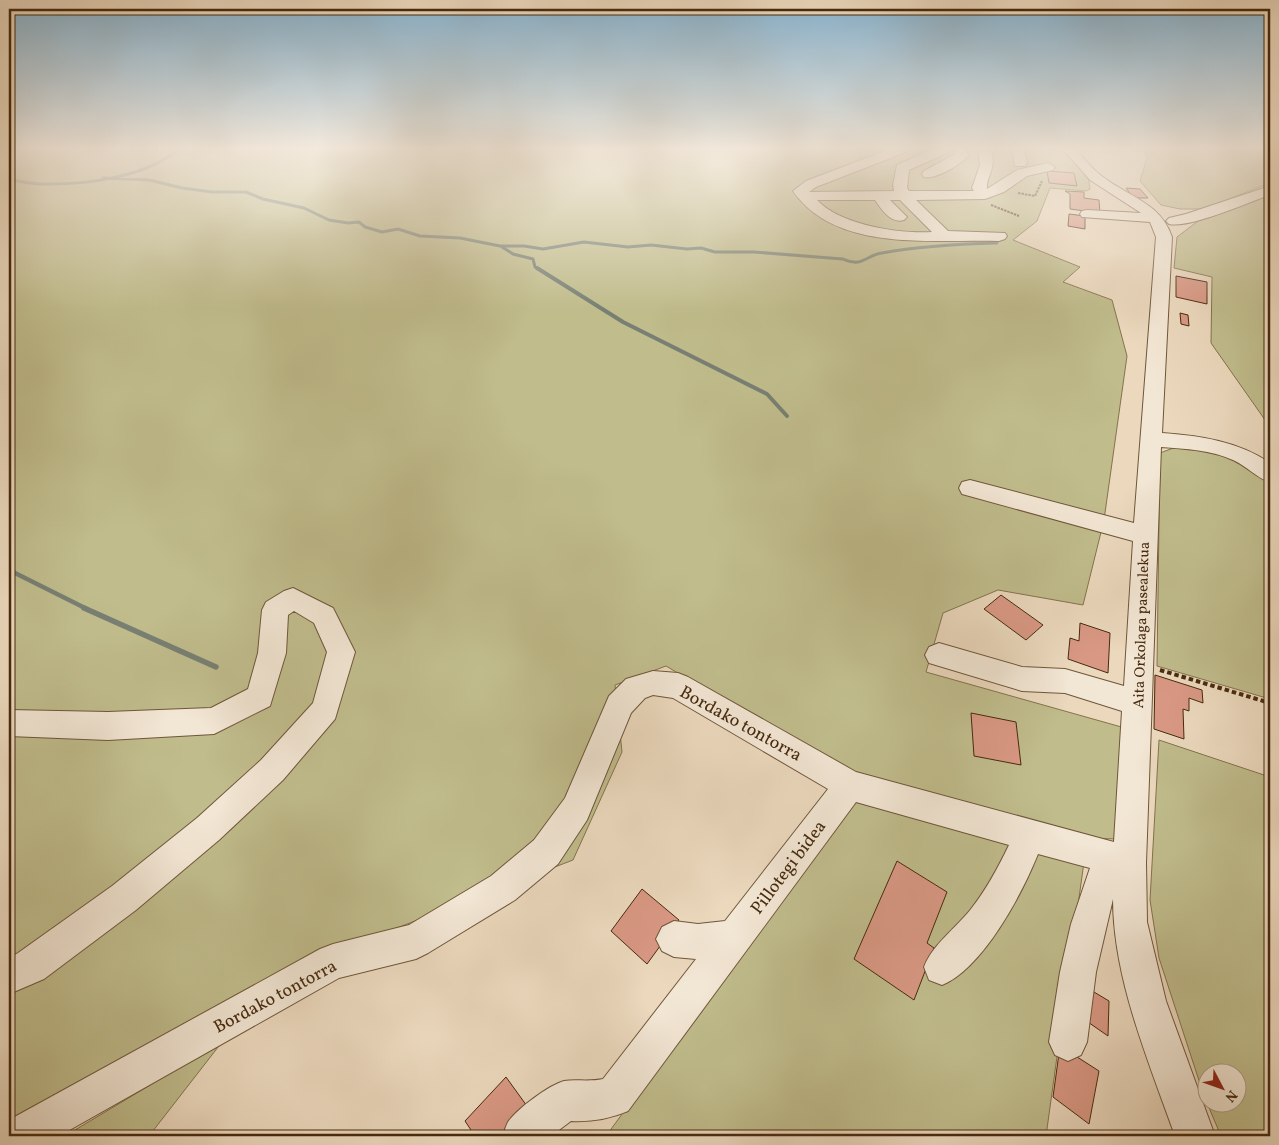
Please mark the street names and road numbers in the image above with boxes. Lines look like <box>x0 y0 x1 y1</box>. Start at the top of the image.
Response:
street label: Aita Orkolaga pasealekua <box>1129 541 1156 709</box>
street label: Bordako tontorra <box>675 680 806 768</box>
street label: Pillotegi bidea <box>746 816 833 920</box>
street label: Bordako tontorra <box>210 954 342 1040</box>

